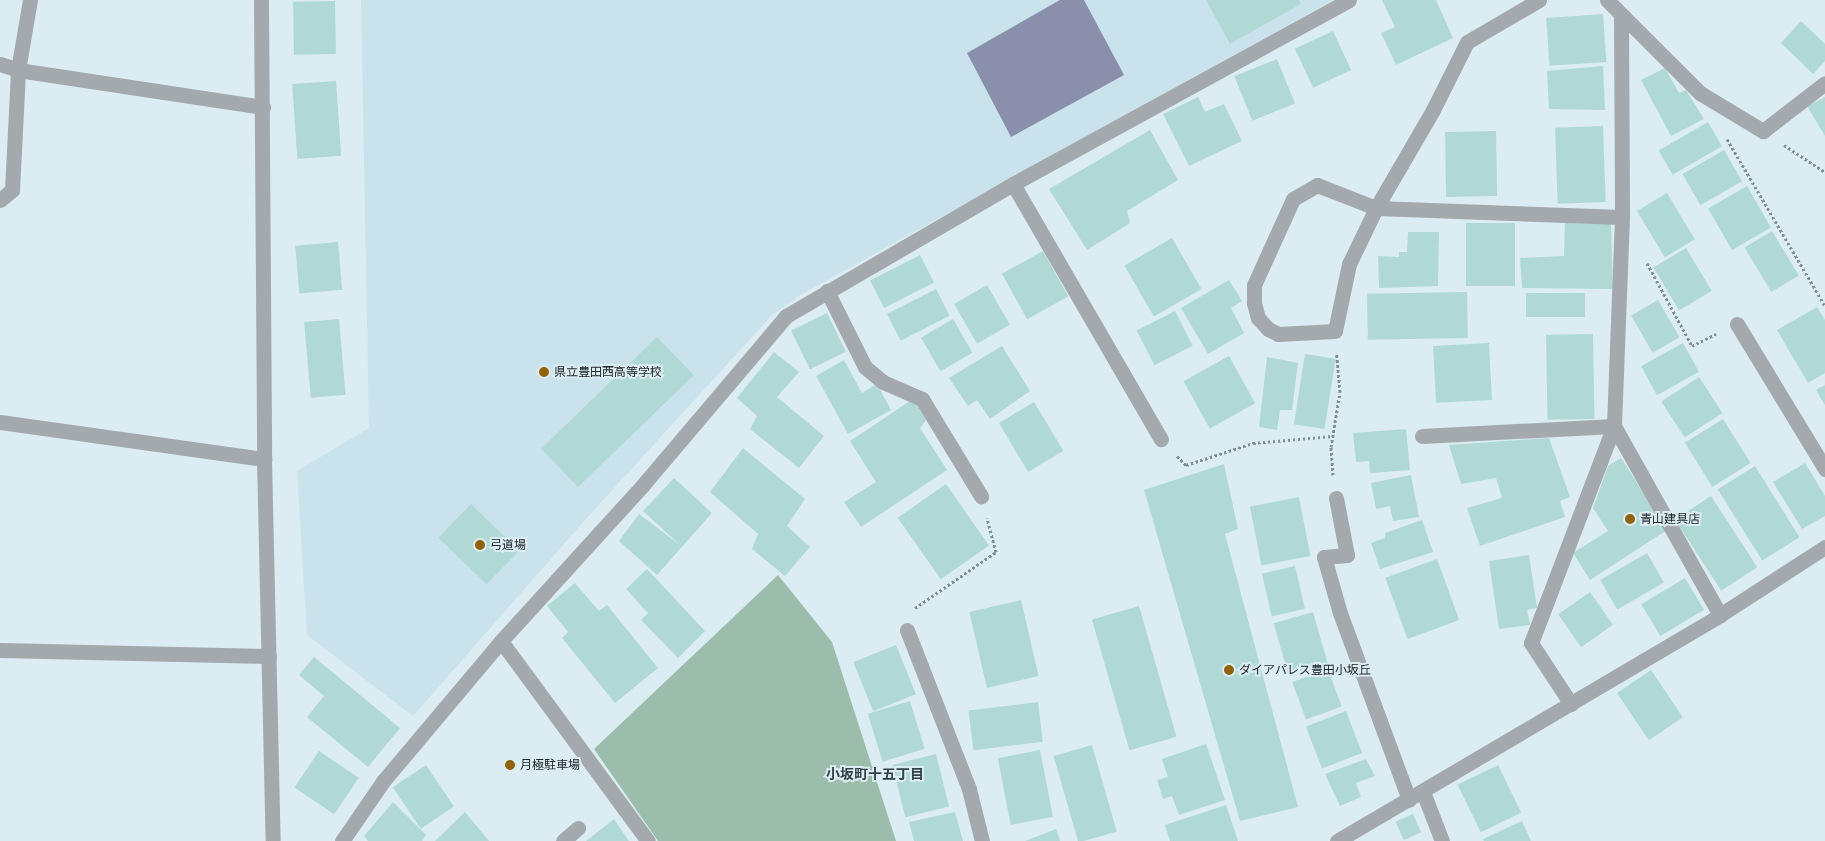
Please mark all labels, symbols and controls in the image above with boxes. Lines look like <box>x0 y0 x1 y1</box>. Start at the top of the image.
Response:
place label: 県立豊田西高等学校 <box>554 365 662 379</box>
marker: 県立豊田西高等学校 <box>538 366 550 378</box>
place label: 青山建具店 <box>1640 512 1700 526</box>
marker: 青山建具店 <box>1624 513 1636 525</box>
place label: 弓道場 <box>490 538 526 552</box>
marker: 弓道場 <box>474 539 486 551</box>
place label: ダイアパレス豊田小坂丘 <box>1239 663 1371 677</box>
marker: ダイアパレス豊田小坂丘 <box>1223 664 1235 676</box>
place label: 月極駐車場 <box>520 758 580 772</box>
marker: 月極駐車場 <box>504 759 516 771</box>
district label: 小坂町十五丁目 <box>826 766 924 782</box>

